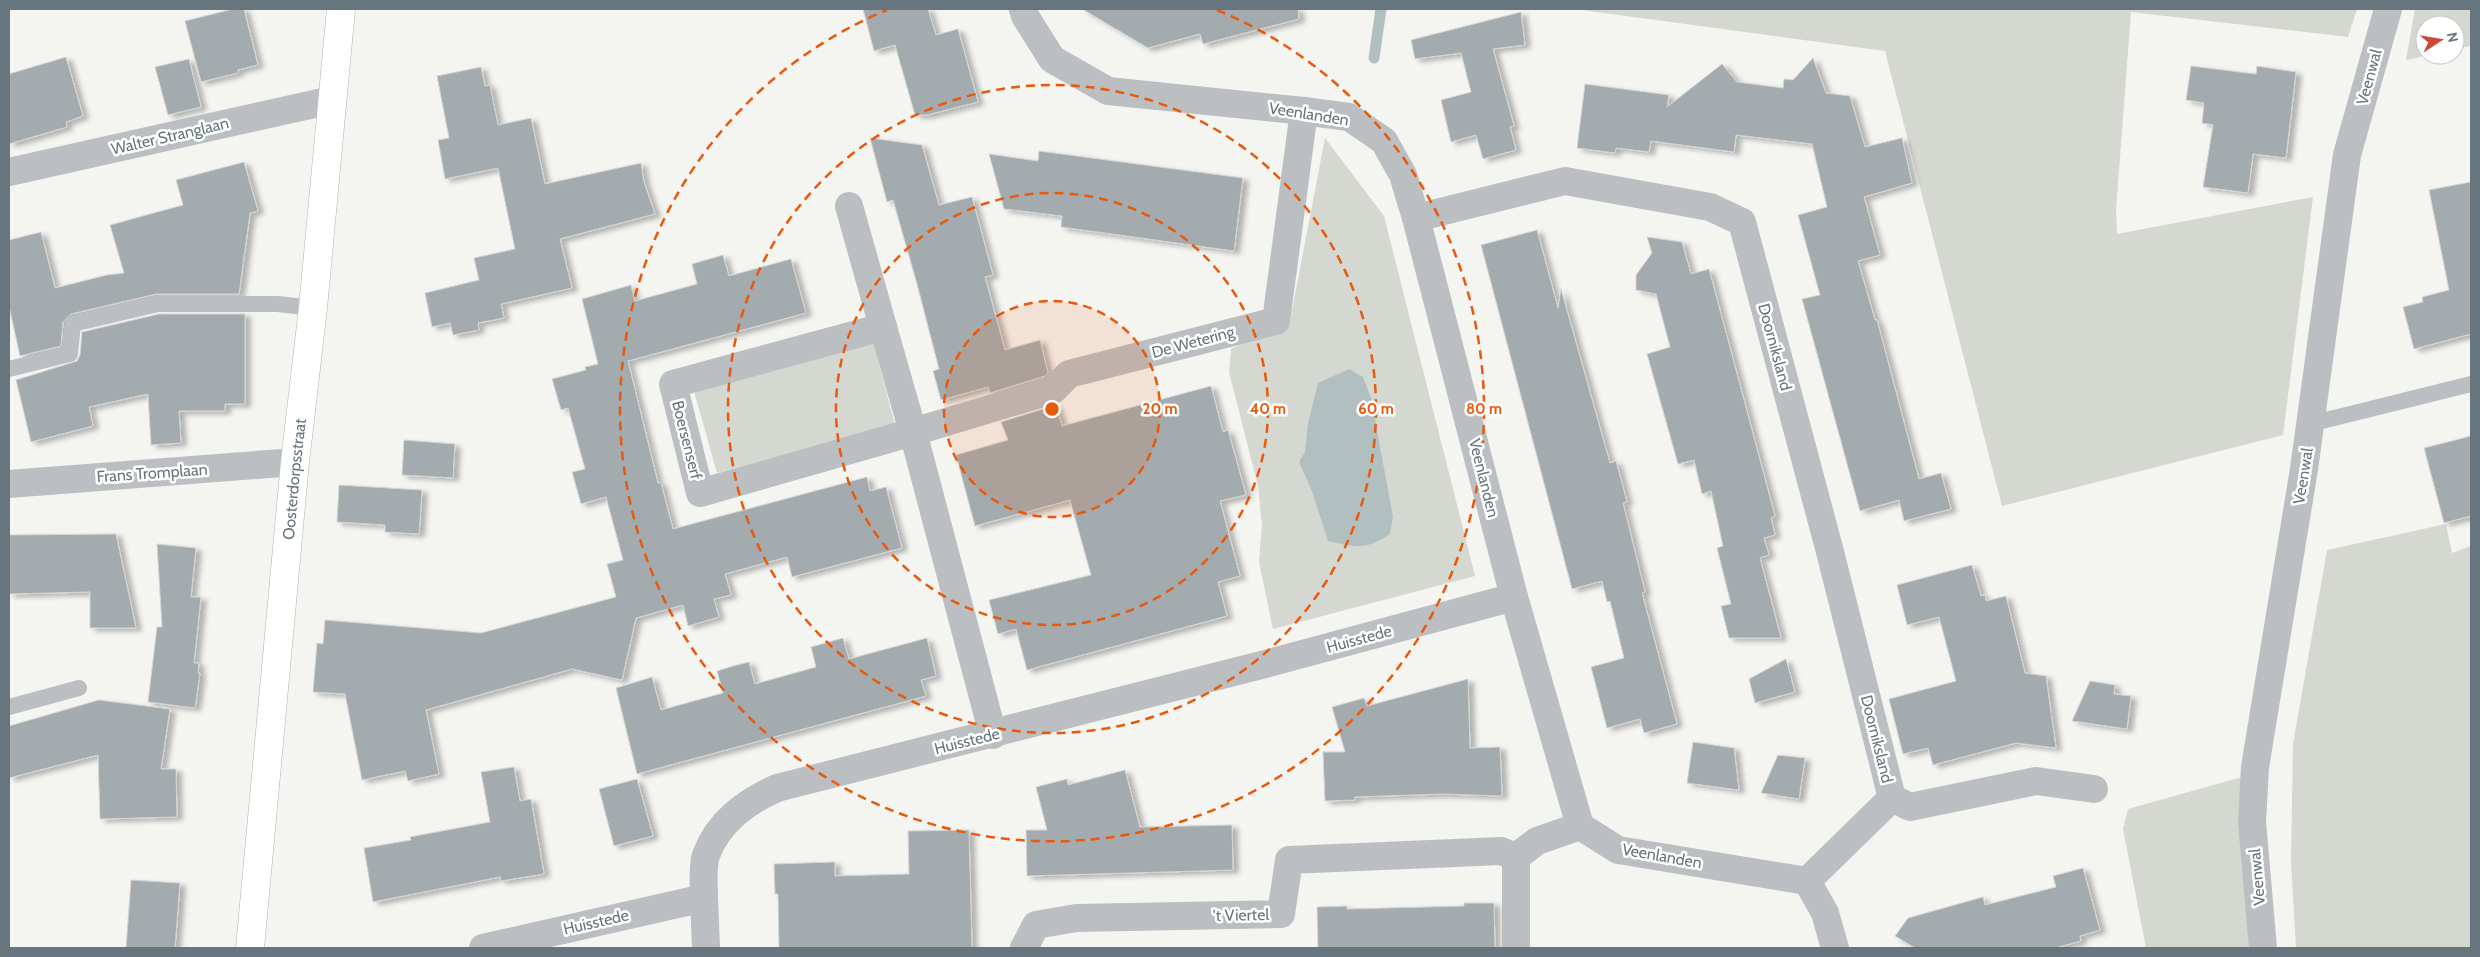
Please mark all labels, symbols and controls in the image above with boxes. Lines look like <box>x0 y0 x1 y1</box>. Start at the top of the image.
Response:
north arrow <box>2415 15 2465 65</box>
text: N <box>2443 31 2463 44</box>
street label: Veenwal <box>2352 47 2386 107</box>
street label: Veenlanden <box>1268 98 1350 130</box>
street label: Walter Stranglaan <box>109 113 231 159</box>
street label: Doorniksland <box>1754 301 1796 393</box>
street label: De Wetering <box>1150 322 1237 362</box>
street label: Boersenserf <box>668 399 706 482</box>
centre of rings <box>1043 400 1061 418</box>
text: 20 m <box>1143 400 1177 418</box>
text: 40 m <box>1250 400 1286 418</box>
text: 60 m <box>1358 400 1394 418</box>
text: 80 m <box>1466 400 1502 418</box>
street label: Oosterdorpsstraat <box>278 417 310 541</box>
street label: Veenlanden <box>1465 437 1503 519</box>
street label: Veenwal <box>2289 446 2317 506</box>
street label: Frans Tromplaan <box>96 460 208 486</box>
street label: Huisstede <box>1324 621 1394 657</box>
street label: Doorniksland <box>1857 693 1897 785</box>
street label: Huisstede <box>932 724 1002 758</box>
street label: Veenlanden <box>1621 840 1703 872</box>
street label: Veenwal <box>2245 848 2269 906</box>
street label: Huisstede <box>561 905 631 939</box>
street label: 't Viertel <box>1213 905 1269 925</box>

